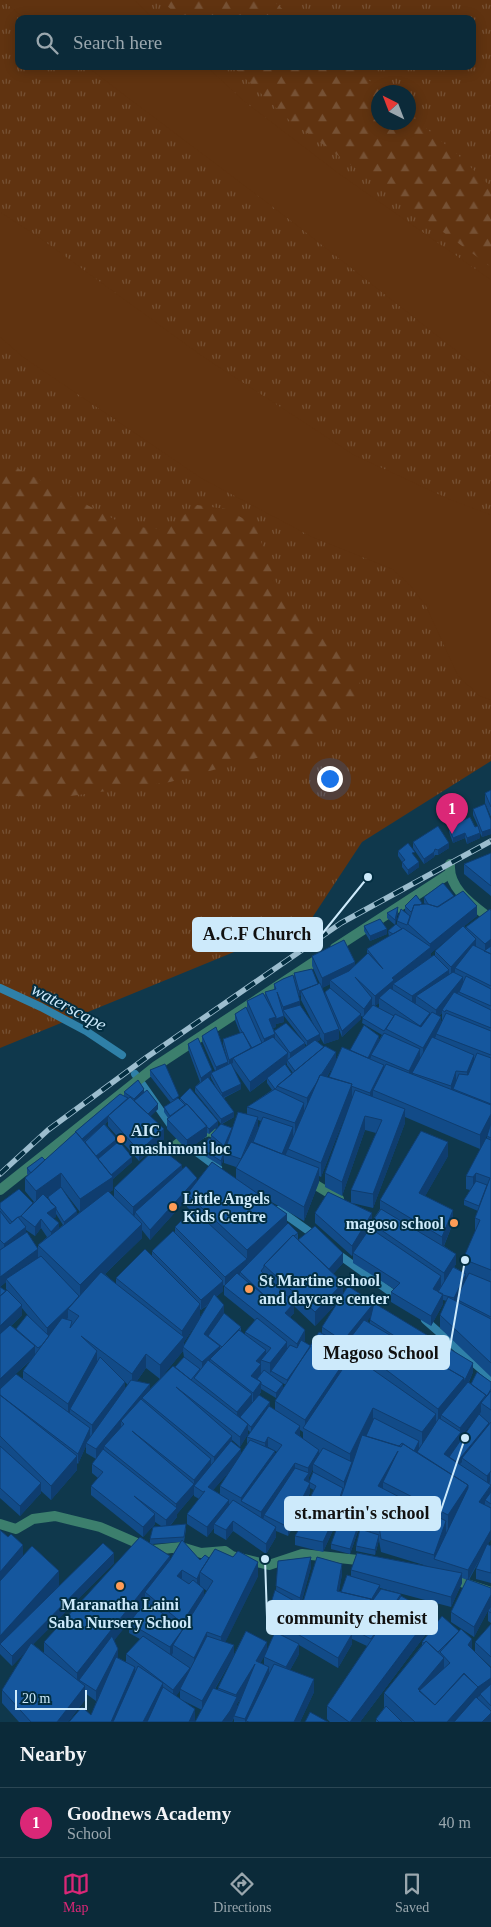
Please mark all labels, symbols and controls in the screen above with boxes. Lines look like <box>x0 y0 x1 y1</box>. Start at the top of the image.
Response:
search box <box>15 15 476 70</box>
icon: search <box>33 29 61 57</box>
text: Search here <box>73 32 162 53</box>
north arrow <box>371 85 416 130</box>
your location <box>317 766 343 792</box>
pin: 1 <box>436 793 468 834</box>
callout: A.C.F Church <box>193 918 322 951</box>
text: A.C.F Church <box>203 924 311 944</box>
water label: waterscape <box>28 979 110 1035</box>
place label: AIC mashimoni loc <box>131 1122 230 1157</box>
marker: AIC mashimoni loc <box>115 1133 127 1145</box>
place label: Little Angels Kids Centre <box>183 1190 270 1225</box>
marker: Little Angels Kids Centre <box>167 1201 179 1213</box>
place label: magoso school <box>346 1215 445 1233</box>
marker: magoso school <box>448 1217 460 1229</box>
place label: St Martine school and daycare center <box>259 1272 389 1308</box>
marker: St Martine school and daycare center <box>243 1283 255 1295</box>
callout: Magoso School <box>313 1336 449 1369</box>
text: Magoso School <box>323 1343 439 1363</box>
callout: st.martin's school <box>285 1497 440 1530</box>
text: st.martin's school <box>295 1503 430 1523</box>
marker: Maranatha Laini Saba Nursery School <box>114 1580 126 1592</box>
place label: Maranatha Laini Saba Nursery School <box>48 1596 192 1632</box>
callout: community chemist <box>267 1601 437 1634</box>
text: community chemist <box>277 1608 427 1628</box>
scale bar <box>15 1687 88 1710</box>
text: 20 m <box>22 1691 50 1706</box>
text: Nearby <box>20 1742 87 1766</box>
text: Goodnews Academy <box>67 1803 231 1824</box>
text: 1 <box>32 1814 40 1831</box>
text: 40 m <box>439 1814 471 1831</box>
text: School <box>67 1825 111 1842</box>
tab: Map <box>62 1870 90 1916</box>
tab: Directions <box>213 1870 272 1916</box>
tab: Saved <box>395 1870 429 1916</box>

